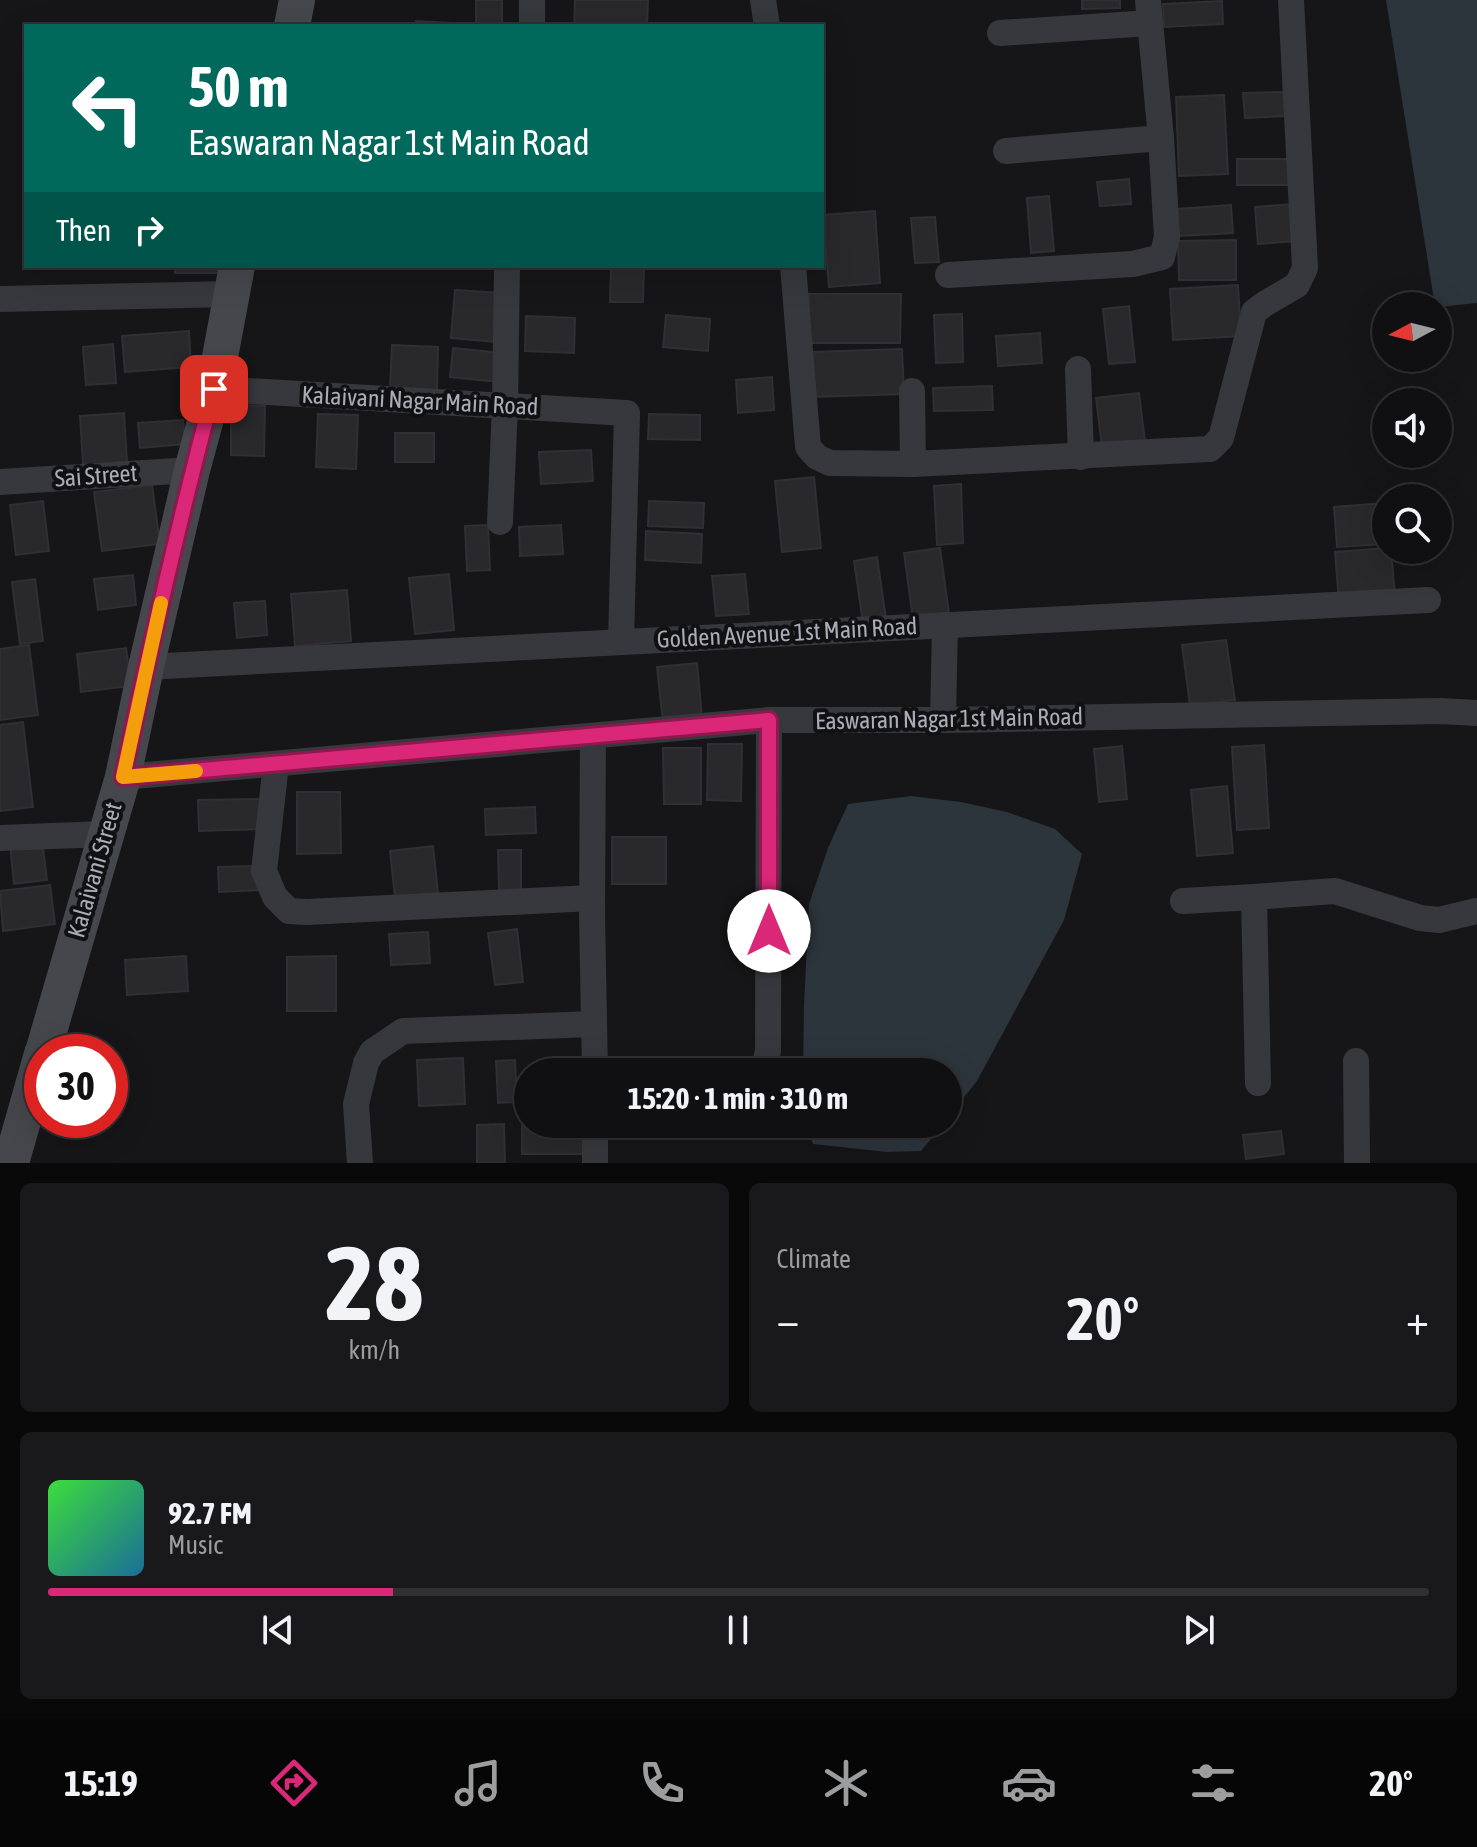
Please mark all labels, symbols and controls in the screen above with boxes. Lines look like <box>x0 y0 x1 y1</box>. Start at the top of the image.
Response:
text: 50 m <box>188 55 289 119</box>
icon: left <box>56 56 160 160</box>
text: Easwaran Nagar 1st Main Road <box>188 121 590 163</box>
icon: right <box>127 208 171 252</box>
text: Then <box>56 213 111 247</box>
north arrow <box>1372 292 1452 372</box>
map controls <box>1372 292 1452 564</box>
pin <box>180 355 248 423</box>
icon: arrive <box>192 367 236 411</box>
street label: Kalaivani Nagar Main Road <box>301 381 539 420</box>
button: sound <box>1372 388 1452 468</box>
street label: Sai Street <box>54 459 138 492</box>
button: search <box>1372 484 1452 564</box>
street label: Golden Avenue 1st Main Road <box>656 612 918 653</box>
street label: Easwaran Nagar 1st Main Road <box>815 703 1083 734</box>
street label: Kalaivani Street <box>62 799 127 941</box>
position arrow <box>727 889 811 973</box>
speed limit sign: 30 <box>24 1034 128 1138</box>
text: 15:20 · 1 min · 310 m <box>628 1081 848 1115</box>
text: 28 <box>325 1223 423 1342</box>
text: Climate <box>777 1244 851 1274</box>
text: 20° <box>1066 1284 1139 1353</box>
text: − <box>777 1294 799 1344</box>
text: + <box>1406 1294 1429 1344</box>
text: km/h <box>348 1335 400 1365</box>
text: 92.7 FM <box>168 1496 252 1530</box>
text: Music <box>168 1530 223 1560</box>
icon: previous <box>256 1608 300 1652</box>
icon: pause <box>716 1608 760 1652</box>
icon: next <box>1177 1608 1221 1652</box>
icon: directions <box>266 1755 322 1811</box>
icon: music <box>450 1755 506 1811</box>
icon: phone <box>634 1755 690 1811</box>
icon: climate <box>818 1755 874 1811</box>
icon: car <box>1001 1755 1057 1811</box>
icon: filters <box>1185 1755 1241 1811</box>
text: 15:19 <box>64 1762 138 1804</box>
text: 20° <box>1369 1762 1413 1804</box>

